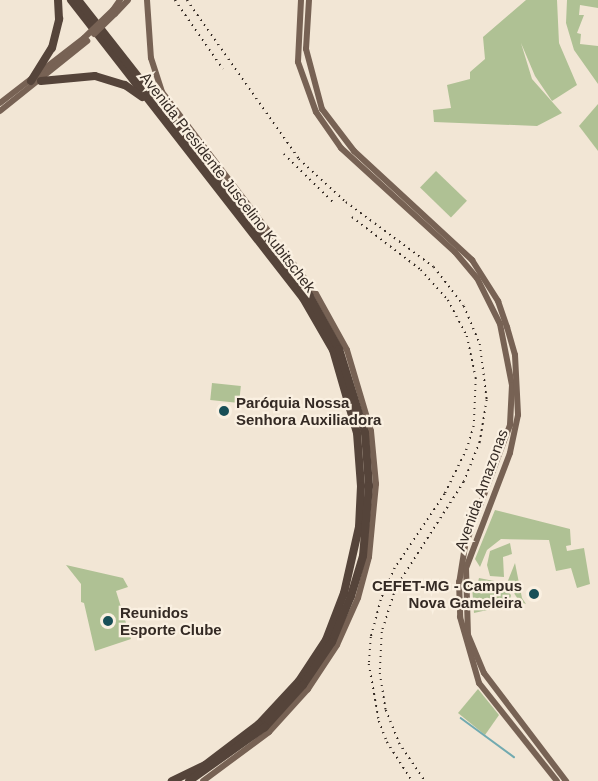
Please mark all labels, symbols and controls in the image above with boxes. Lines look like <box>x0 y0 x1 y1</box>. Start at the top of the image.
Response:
street label: Avenida Presidente Juscelino Kubitschek <box>137 68 319 296</box>
place label: Paróquia Nossa Senhora Auxiliadora <box>236 393 382 428</box>
marker: Paróquia Nossa Senhora Auxiliadora <box>217 404 231 418</box>
street label: Avenida Amazonas <box>450 426 512 554</box>
place label: CEFET-MG - Campus Nova Gameleira <box>372 576 522 611</box>
marker: CEFET-MG - Campus Nova Gameleira <box>527 587 541 601</box>
place label: Reunidos Esporte Clube <box>120 603 222 638</box>
marker: Reunidos Esporte Clube <box>101 614 115 628</box>

